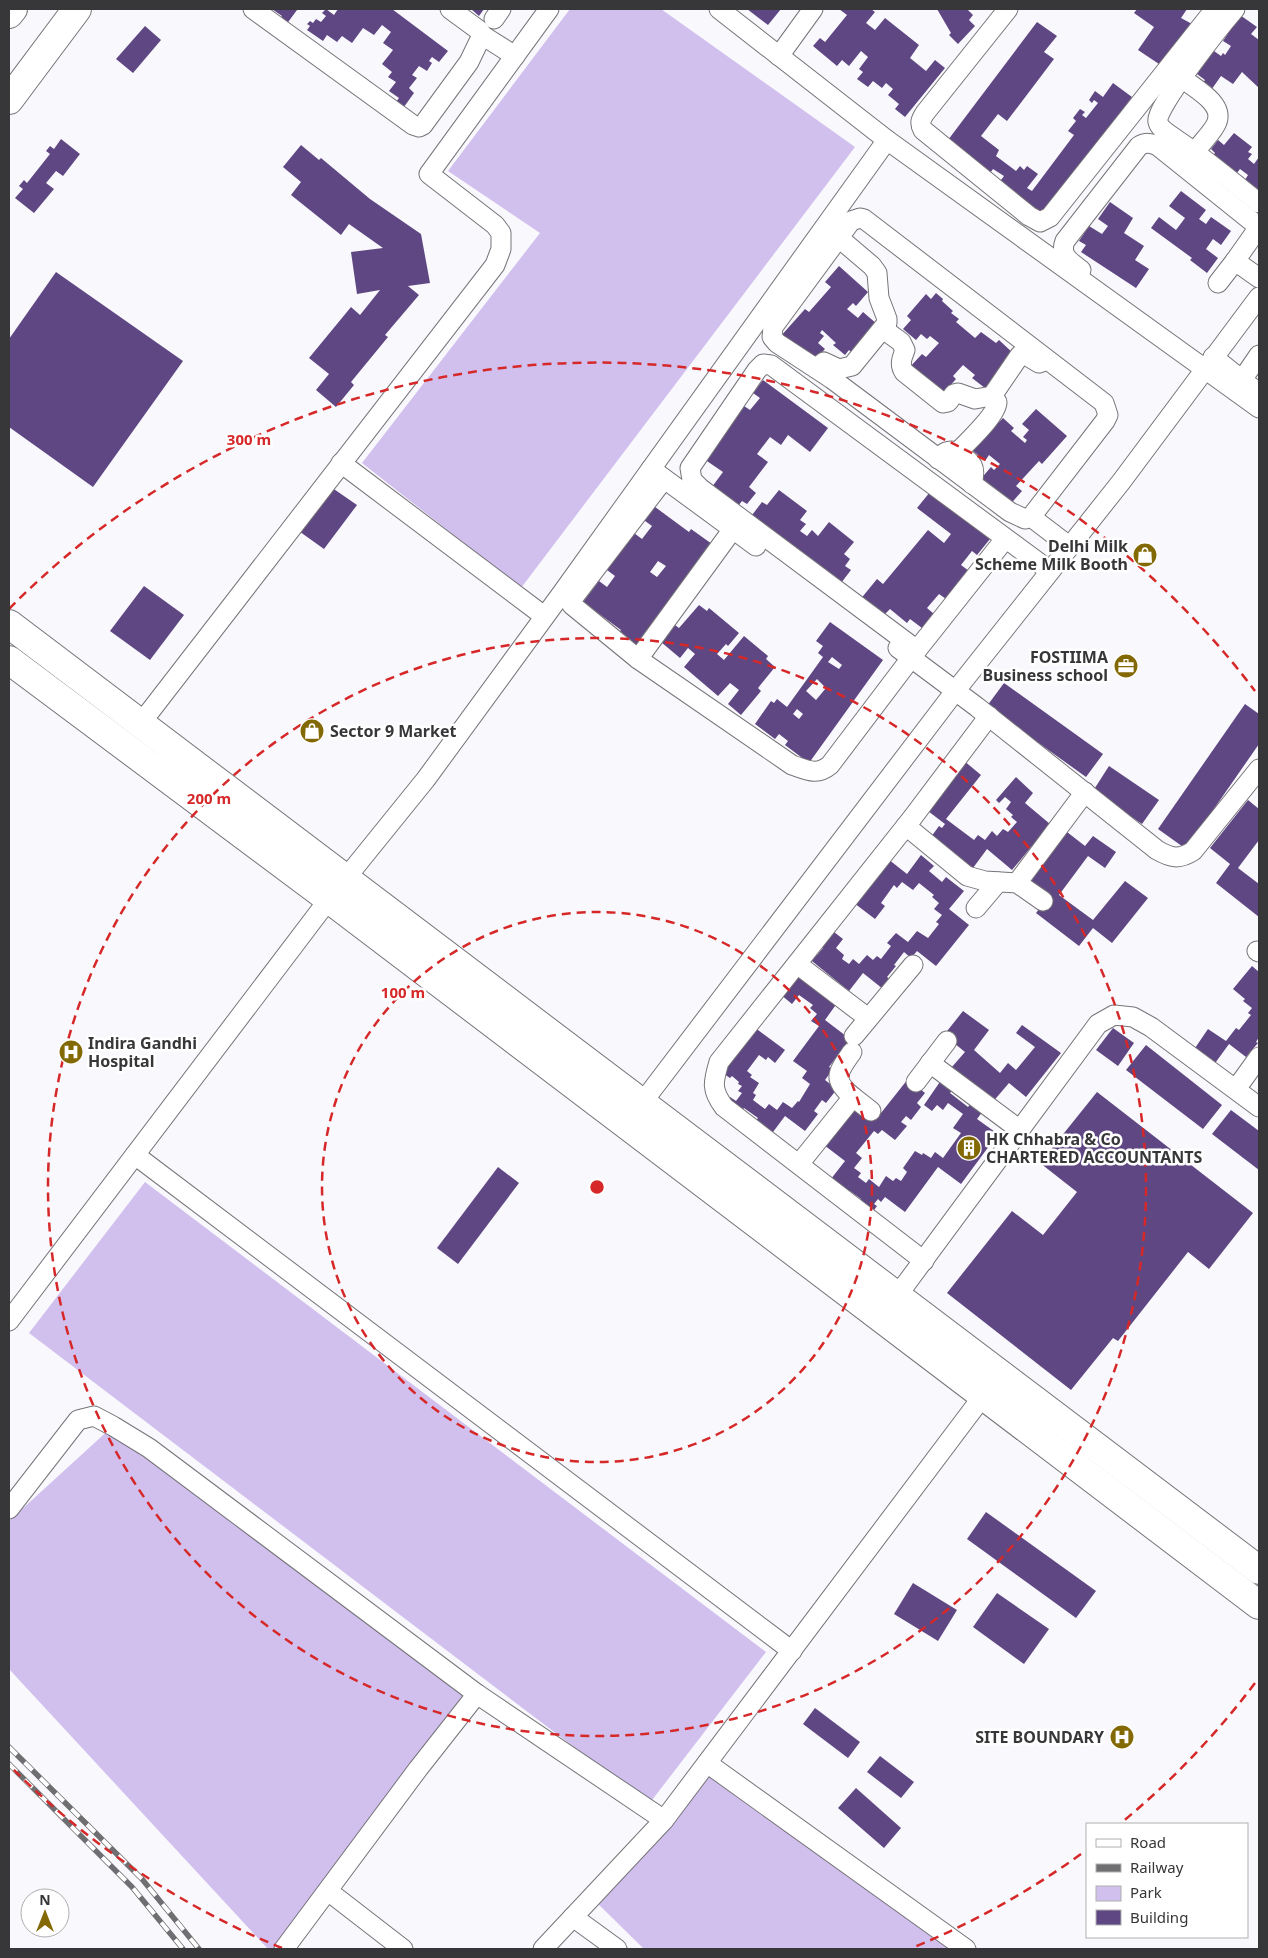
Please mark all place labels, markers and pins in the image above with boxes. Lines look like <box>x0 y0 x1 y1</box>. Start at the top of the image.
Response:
place label: Delhi Milk Scheme Milk Booth <box>975 535 1128 575</box>
shop icon: Delhi Milk Scheme Milk Booth <box>1132 542 1158 568</box>
place label: FOSTIIMA Business school <box>983 646 1109 686</box>
office icon: FOSTIIMA Business school <box>1113 653 1139 679</box>
shop icon: Sector 9 Market <box>299 718 325 744</box>
place label: Sector 9 Market <box>330 720 456 742</box>
place label: Indira Gandhi Hospital <box>88 1032 197 1072</box>
hospital icon: Indira Gandhi Hospital <box>58 1039 84 1065</box>
place label: HK Chhabra & Co CHARTERED ACCOUNTANTS <box>986 1128 1202 1168</box>
building icon: HK Chhabra & Co CHARTERED ACCOUNTANTS <box>956 1135 982 1161</box>
centre of rings <box>588 1178 606 1196</box>
hospital icon: SITE BOUNDARY <box>1109 1724 1135 1750</box>
place label: SITE BOUNDARY <box>975 1726 1105 1748</box>

